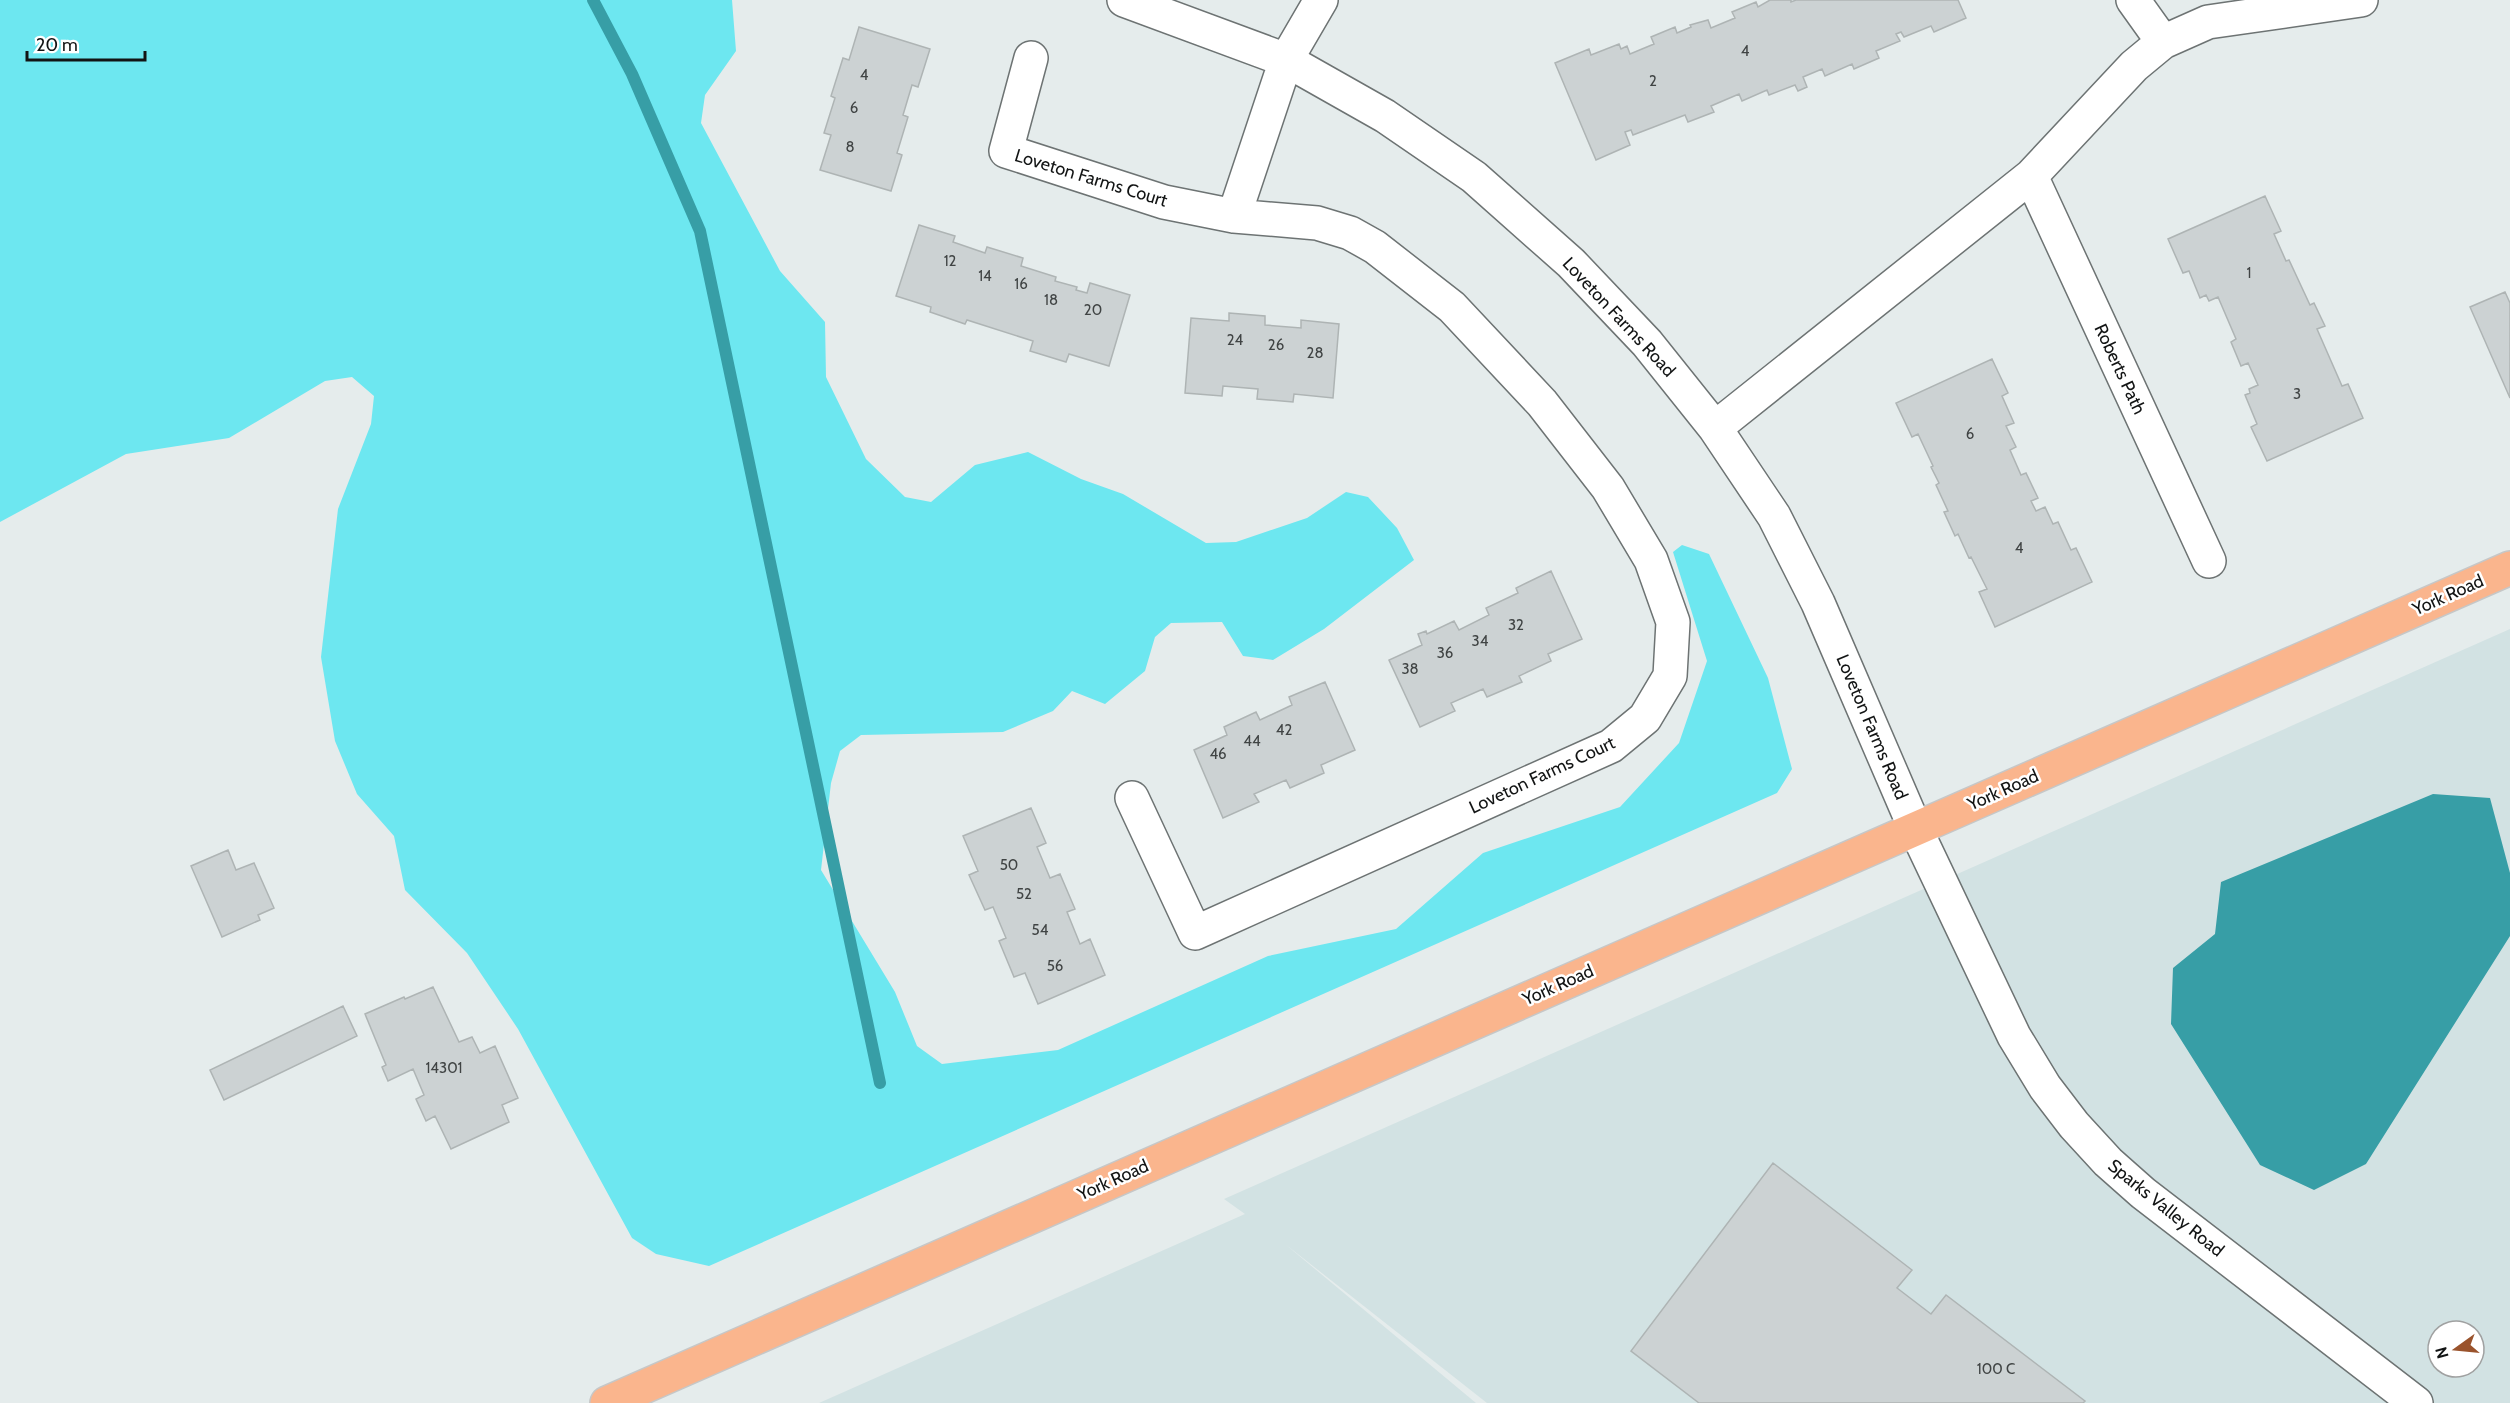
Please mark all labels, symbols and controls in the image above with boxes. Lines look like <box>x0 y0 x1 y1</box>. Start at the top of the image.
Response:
scale bar <box>27 24 146 62</box>
text: 20 m <box>36 34 78 56</box>
house number: 4 <box>1741 42 1750 60</box>
house number: 4 <box>860 66 869 84</box>
house number: 2 <box>1649 72 1657 90</box>
house number: 6 <box>850 99 858 117</box>
house number: 8 <box>845 138 855 156</box>
street label: Loveton Farms Court <box>1012 144 1170 212</box>
house number: 12 <box>944 252 957 270</box>
street label: Loveton Farms Road <box>1558 253 1680 381</box>
house number: 1 <box>2247 264 2251 282</box>
house number: 14 <box>978 267 992 285</box>
house number: 16 <box>1014 275 1028 293</box>
house number: 18 <box>1044 291 1058 309</box>
house number: 20 <box>1084 301 1102 319</box>
street label: Roberts Path <box>2089 320 2151 418</box>
house number: 24 <box>1227 331 1244 349</box>
house number: 26 <box>1268 336 1284 354</box>
house number: 28 <box>1307 344 1323 362</box>
house number: 3 <box>2293 385 2301 403</box>
house number: 6 <box>1966 425 1974 443</box>
house number: 4 <box>2015 539 2024 557</box>
street label: York Road <box>2408 570 2487 621</box>
house number: 32 <box>1508 616 1524 634</box>
house number: 34 <box>1472 632 1489 650</box>
house number: 36 <box>1437 644 1453 662</box>
street label: Loveton Farms Road <box>1831 651 1913 803</box>
house number: 38 <box>1401 660 1419 678</box>
house number: 42 <box>1276 721 1292 739</box>
house number: 44 <box>1243 732 1261 750</box>
street label: Loveton Farms Court <box>1466 732 1618 818</box>
house number: 46 <box>1209 745 1227 763</box>
street label: York Road <box>1963 765 2042 816</box>
house number: 50 <box>1000 856 1018 874</box>
house number: 52 <box>1016 885 1032 903</box>
house number: 54 <box>1032 921 1049 939</box>
house number: 56 <box>1047 957 1063 975</box>
street label: York Road <box>1518 960 1597 1011</box>
house number: 14301 <box>425 1059 463 1077</box>
street label: Sparks Valley Road <box>2104 1154 2228 1262</box>
street label: York Road <box>1073 1155 1152 1206</box>
north arrow <box>2426 1319 2486 1379</box>
text: N <box>2431 1345 2453 1361</box>
house number: 100 C <box>1977 1360 2015 1378</box>

